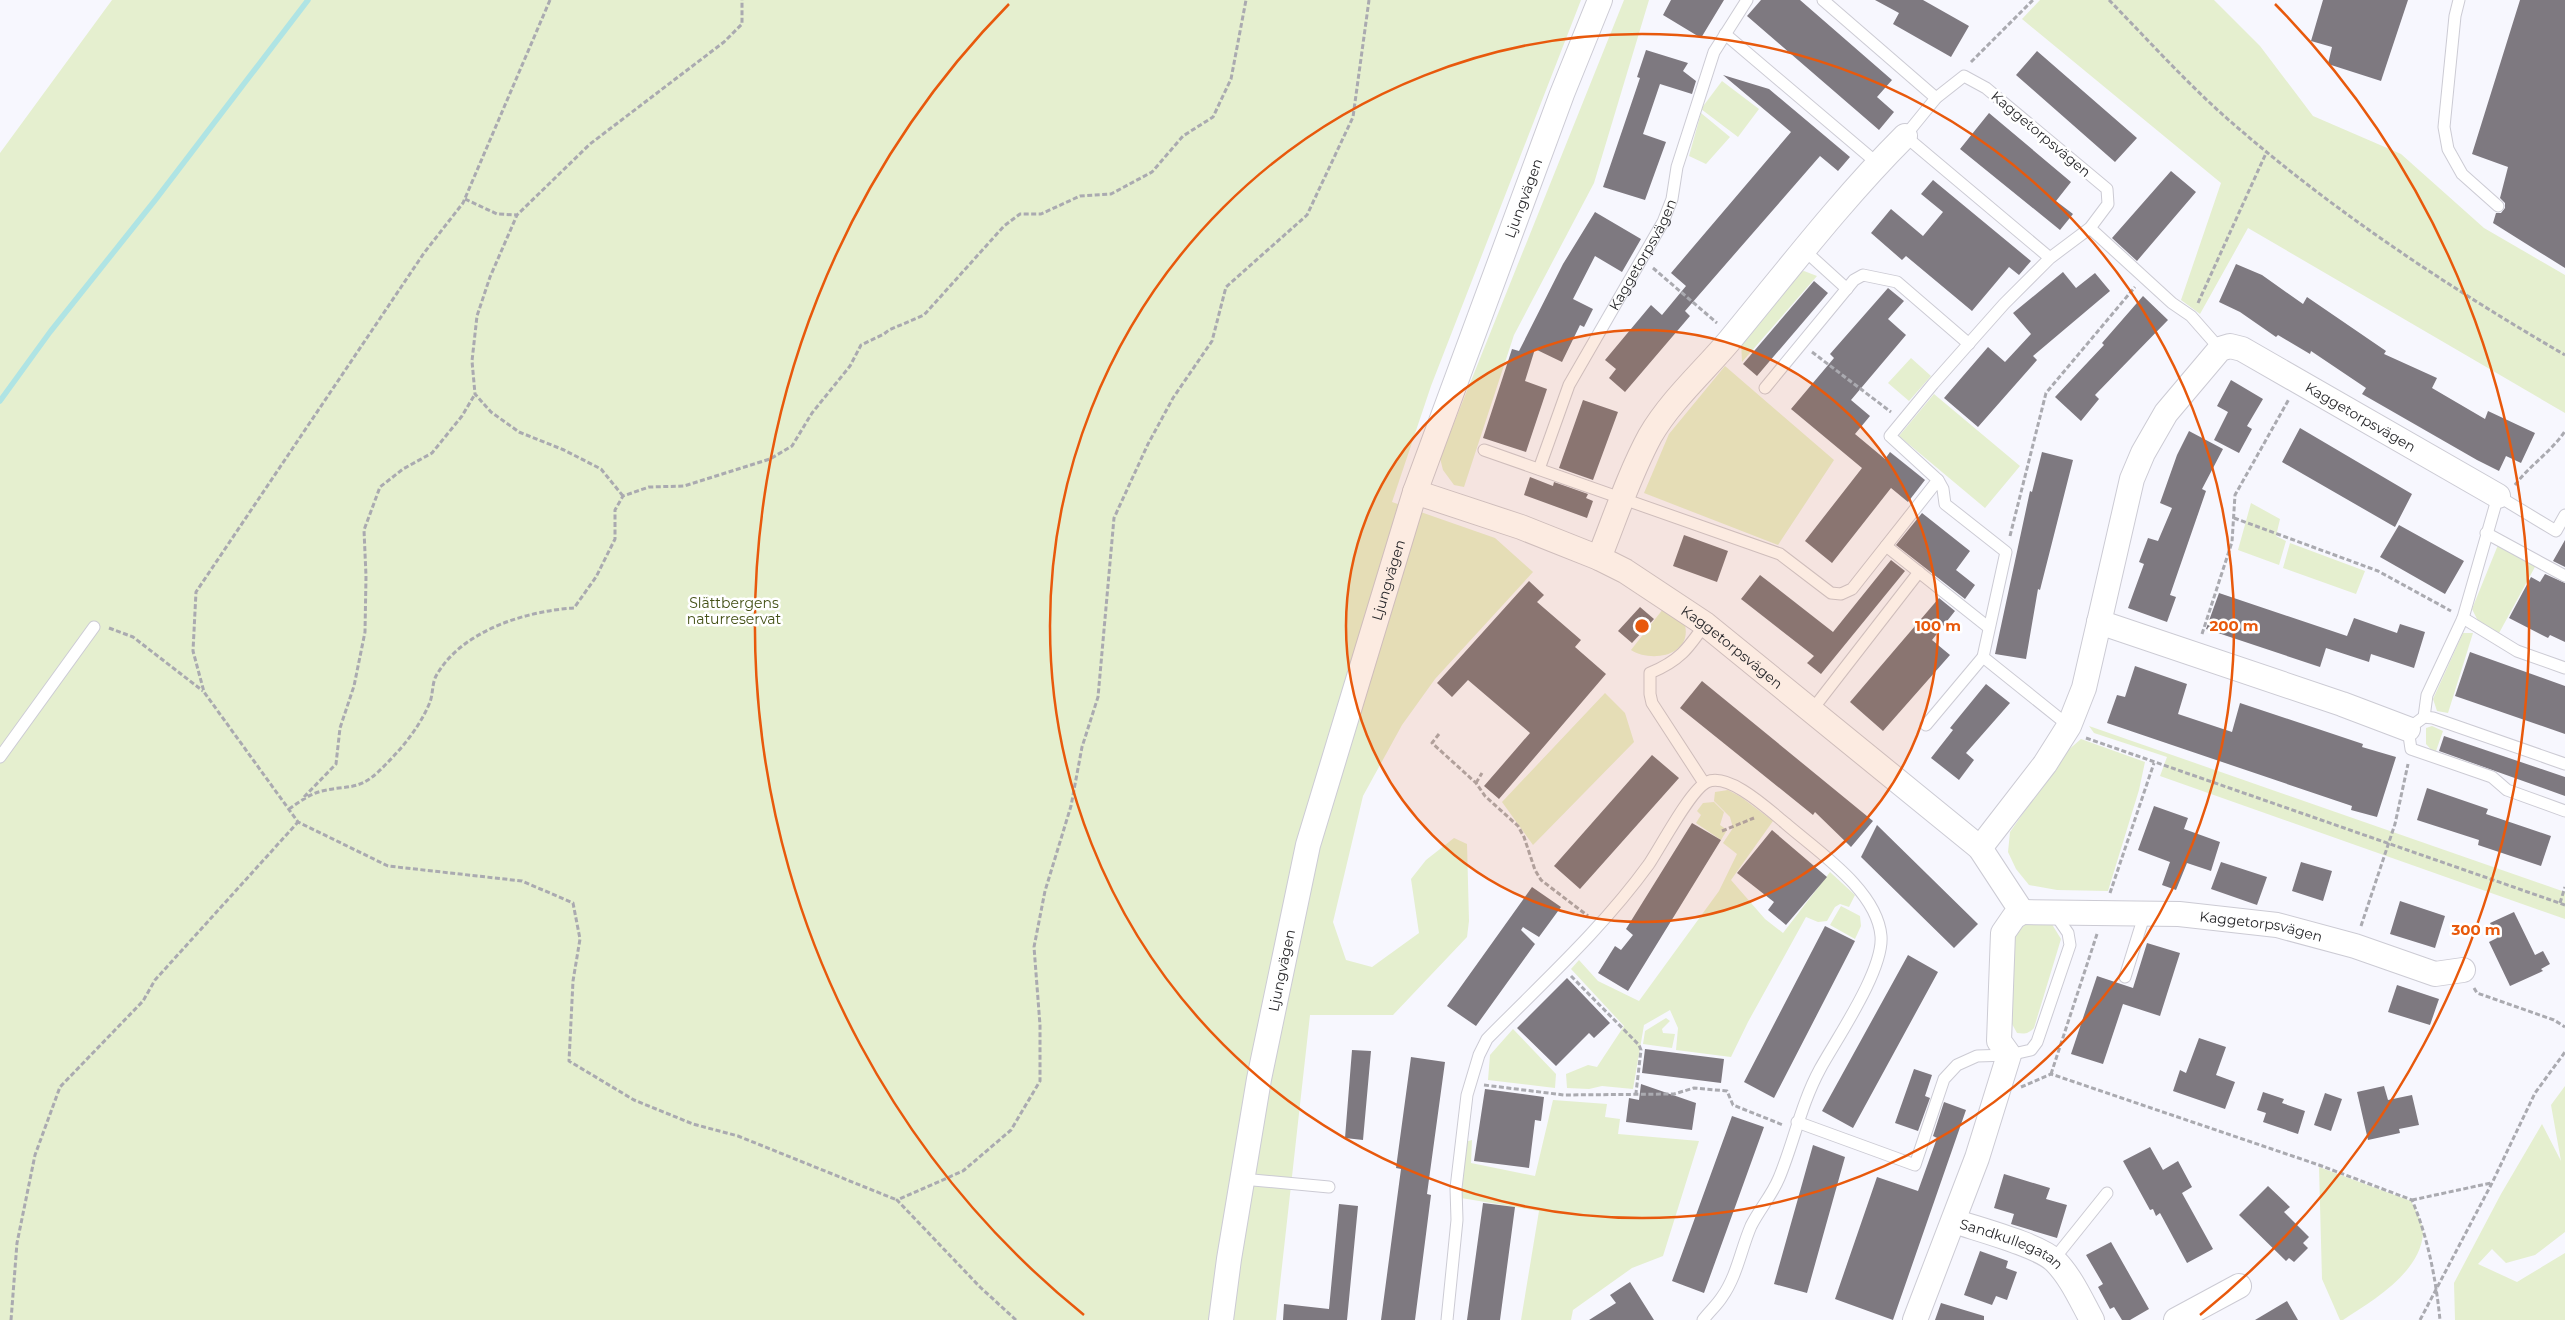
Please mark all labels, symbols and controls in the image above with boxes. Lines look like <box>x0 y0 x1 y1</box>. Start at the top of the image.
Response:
street label: Kaggetorpsvägen <box>1987 87 2095 181</box>
street label: Ljungvägen <box>1501 156 1546 241</box>
street label: Kaggetorpsvägen <box>1605 196 1680 314</box>
street label: Kaggetorpsvägen <box>2302 378 2419 456</box>
street label: Ljungvägen <box>1368 537 1409 623</box>
park label: Slättbergens naturreservat <box>687 594 782 628</box>
street label: Kaggetorpsvägen <box>1678 602 1786 693</box>
text: 100 m <box>1915 616 1961 635</box>
text: 200 m <box>2209 616 2259 635</box>
centre of rings <box>1633 617 1651 635</box>
street label: Kaggetorpsvägen <box>2198 907 2324 946</box>
text: 300 m <box>2450 920 2501 939</box>
street label: Ljungvägen <box>1264 928 1299 1013</box>
street label: Sandkullegatan <box>1958 1215 2067 1273</box>

